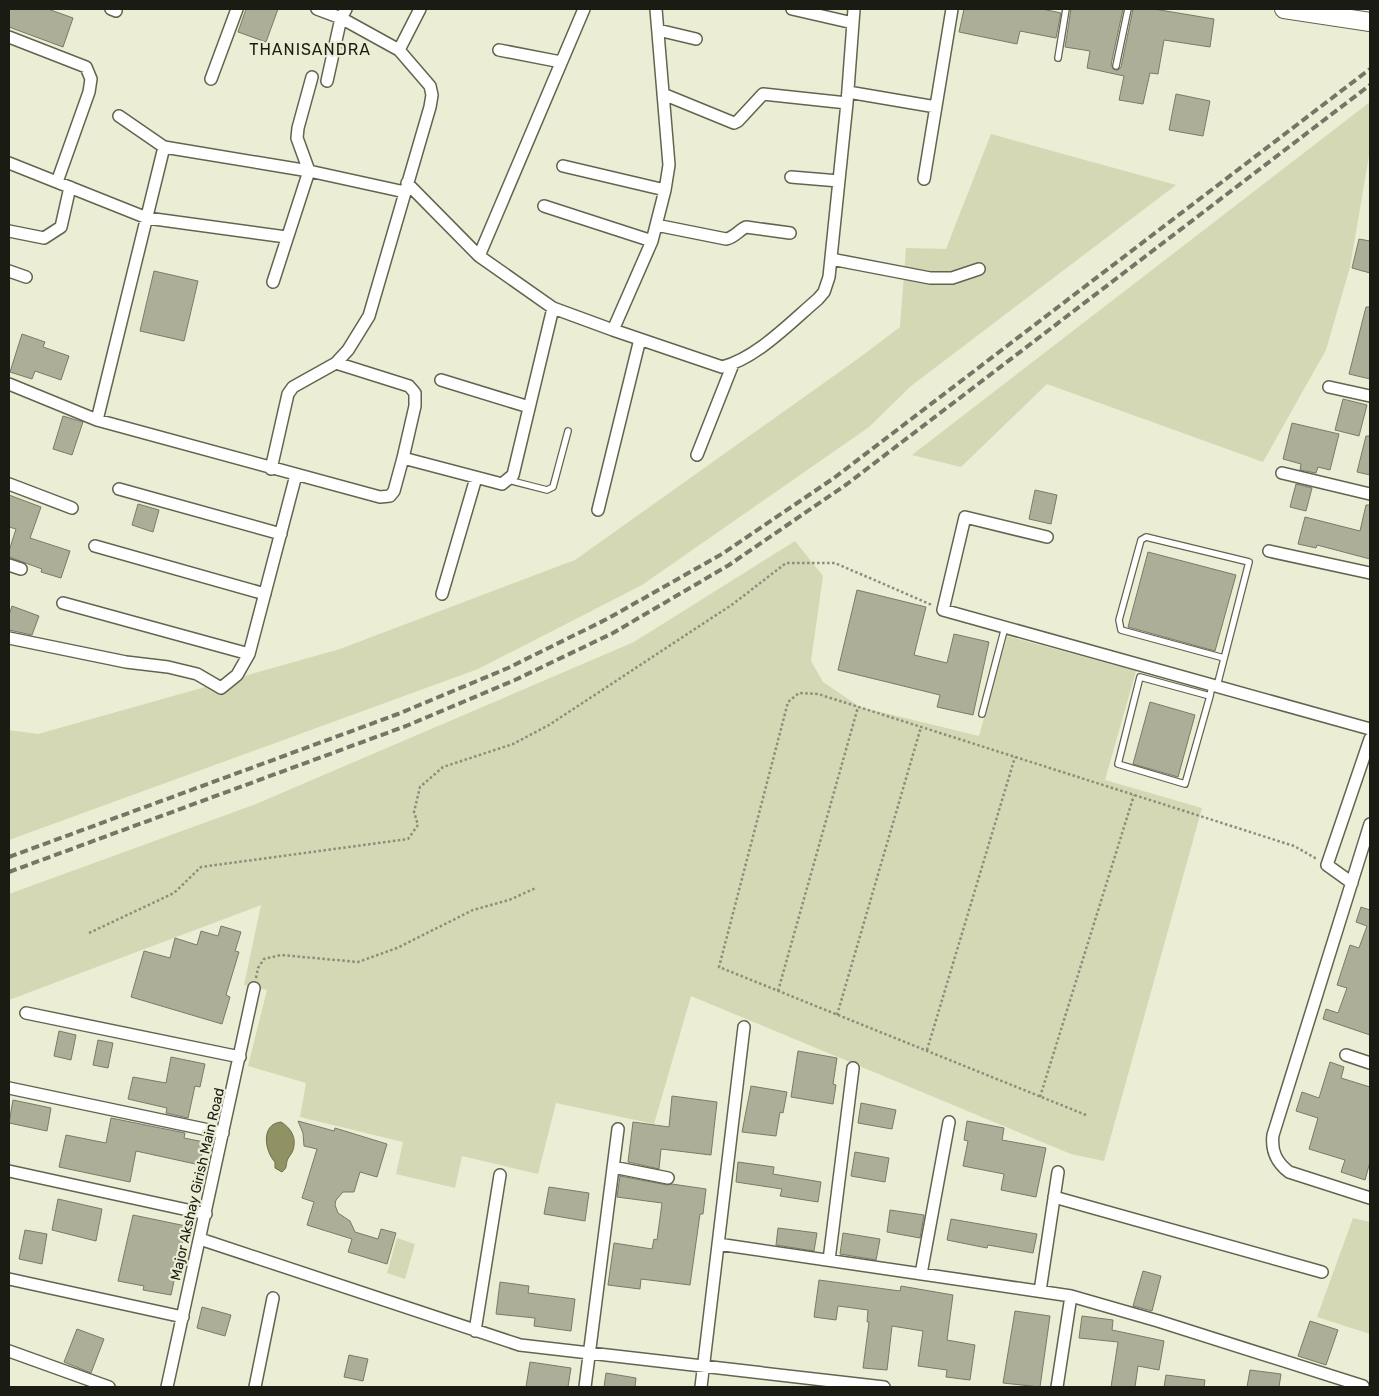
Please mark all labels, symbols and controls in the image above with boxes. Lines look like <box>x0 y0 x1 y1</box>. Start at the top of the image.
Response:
district label: THANISANDRA <box>249 40 371 59</box>
street label: Major Akshay Girish Main Road <box>167 1086 228 1282</box>

